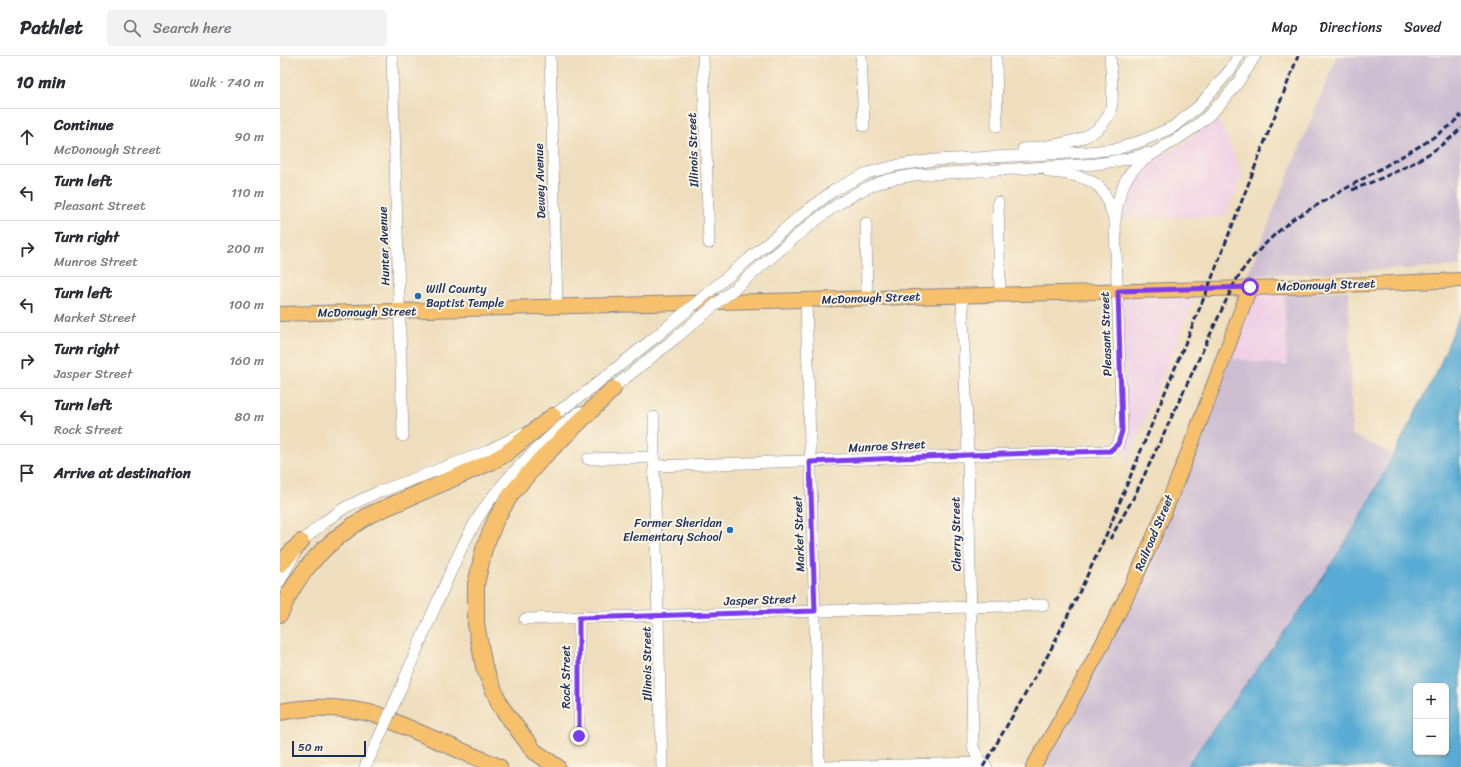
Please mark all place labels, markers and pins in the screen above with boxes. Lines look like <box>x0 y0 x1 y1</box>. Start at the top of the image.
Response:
place label: Will County Baptist Temple <box>426 278 504 314</box>
marker: Will County Baptist Temple <box>413 291 423 301</box>
place label: Former Sheridan Elementary School <box>623 512 723 548</box>
marker: Former Sheridan Elementary School <box>725 525 735 535</box>

